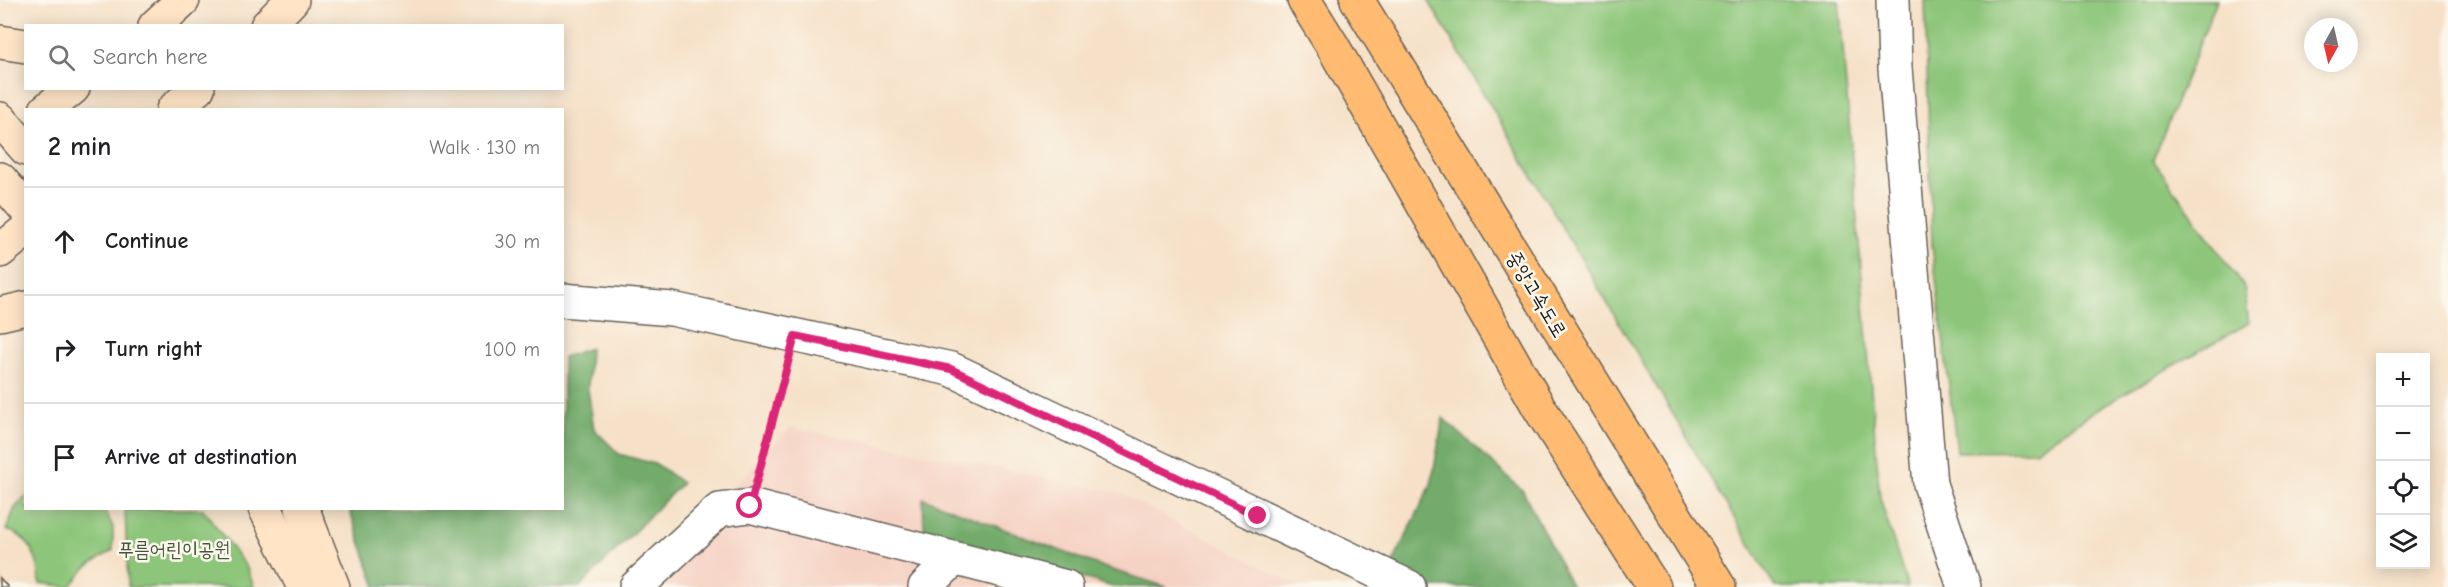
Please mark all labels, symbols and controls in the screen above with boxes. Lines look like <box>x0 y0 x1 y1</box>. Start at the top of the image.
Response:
north arrow <box>2304 18 2358 72</box>
search box <box>24 24 564 90</box>
icon: search <box>45 41 78 74</box>
text: Search here <box>93 44 208 70</box>
text: 2 min <box>48 132 111 162</box>
text: Walk · 130 m <box>429 136 540 159</box>
icon: ahead <box>48 225 81 258</box>
text: Continue <box>105 228 188 254</box>
text: 30 m <box>494 230 540 253</box>
street label: 중앙고속도로 <box>1502 247 1571 342</box>
icon: right <box>48 333 81 366</box>
text: Turn right <box>105 336 202 362</box>
text: 100 m <box>485 338 540 361</box>
map controls <box>2376 353 2430 569</box>
button: + <box>2376 353 2430 407</box>
button: − <box>2376 407 2430 461</box>
icon: arrive <box>48 441 81 474</box>
text: Arrive at destination <box>105 444 297 470</box>
button: locate <box>2376 461 2430 515</box>
route start <box>736 492 762 518</box>
route end <box>1244 502 1270 528</box>
button: layers <box>2376 515 2430 569</box>
park label: 푸름어린이공원 <box>118 538 230 561</box>

